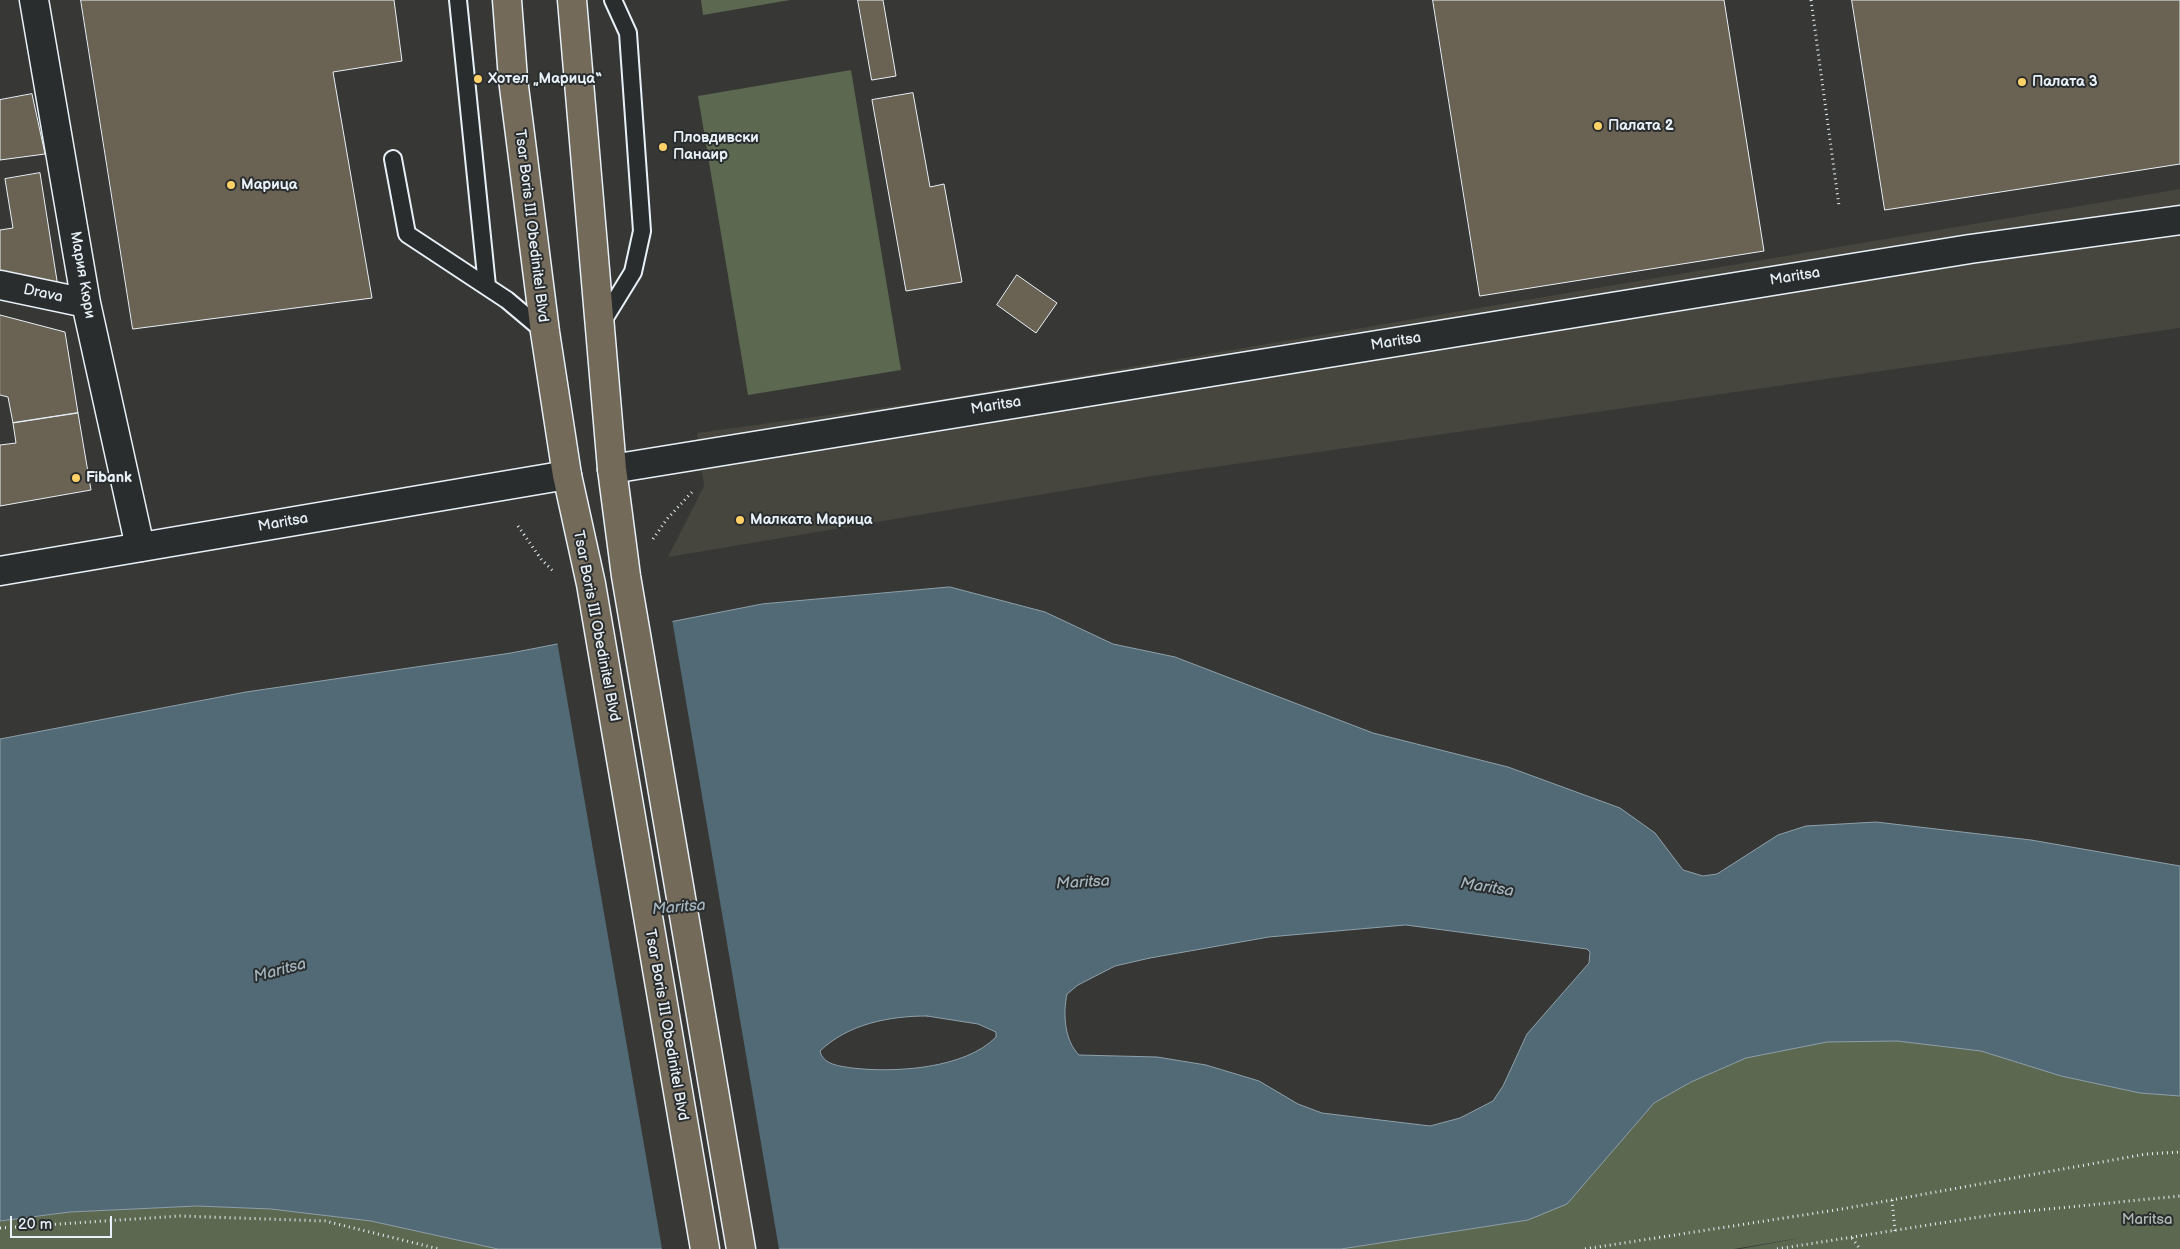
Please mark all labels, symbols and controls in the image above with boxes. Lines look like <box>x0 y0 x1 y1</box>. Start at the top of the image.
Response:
place label: Хотел „Марица“ <box>488 70 602 88</box>
marker: Хотел „Марица“ <box>472 73 484 85</box>
place label: Палата 3 <box>2032 73 2098 91</box>
marker: Палата 3 <box>2016 76 2028 88</box>
place label: Палата 2 <box>1608 117 1674 135</box>
marker: Палата 2 <box>1592 120 1604 132</box>
street label: Tsar Boris III Obedinitel Blvd <box>510 129 552 323</box>
place label: Пловдивски Панаир <box>673 129 759 164</box>
marker: Пловдивски Панаир <box>657 141 669 153</box>
place label: Марица <box>241 176 298 194</box>
marker: Марица <box>225 179 237 191</box>
street label: Мария Кюри <box>65 230 99 320</box>
street label: Maritsa <box>1769 264 1821 290</box>
street label: Drava <box>22 281 64 307</box>
street label: Maritsa <box>1370 329 1422 355</box>
street label: Maritsa <box>970 393 1022 419</box>
place label: Fibank <box>86 469 132 487</box>
marker: Fibank <box>70 472 82 484</box>
street label: Maritsa <box>256 510 310 536</box>
place label: Малката Марица <box>750 511 873 529</box>
marker: Малката Марица <box>734 514 746 526</box>
street label: Tsar Boris III Obedinitel Blvd <box>569 529 623 723</box>
water label: Maritsa <box>1056 872 1110 894</box>
water label: Maritsa <box>1459 874 1515 902</box>
water label: Maritsa <box>651 896 707 920</box>
street label: Tsar Boris III Obedinitel Blvd <box>640 928 692 1122</box>
water label: Maritsa <box>252 955 308 987</box>
scale bar <box>12 1206 115 1238</box>
park label: Maritsa <box>2122 1211 2172 1229</box>
text: 20 m <box>18 1215 52 1234</box>

